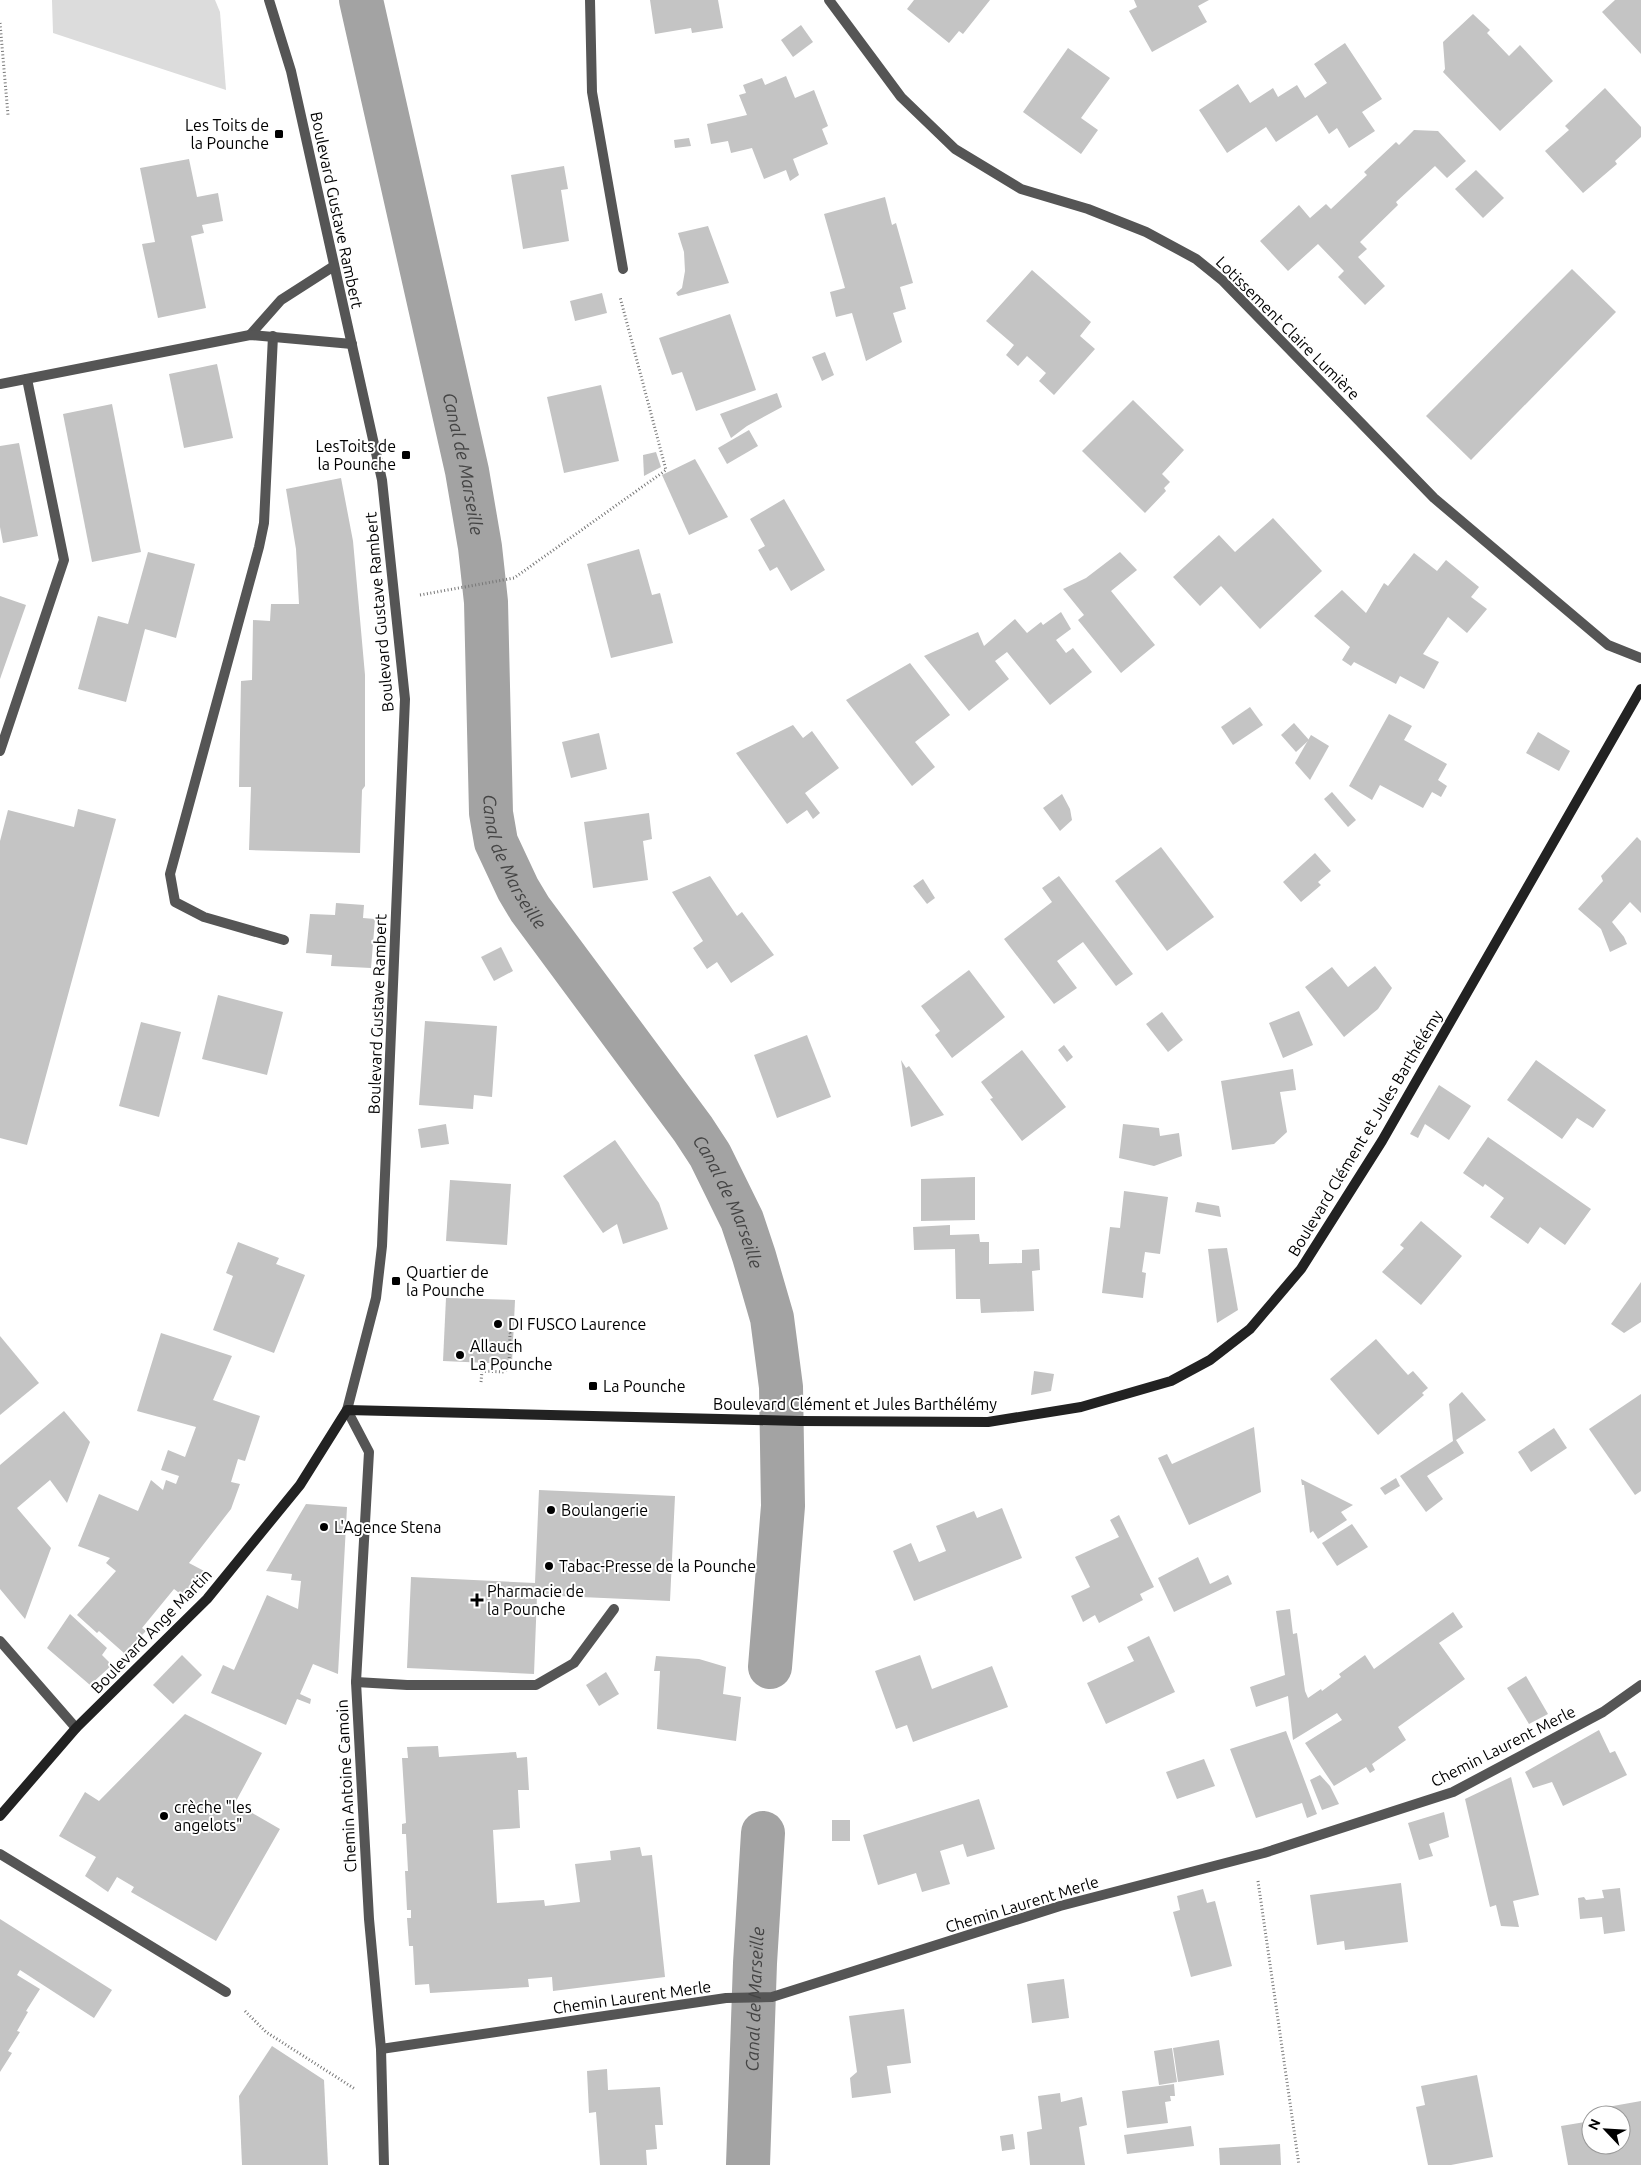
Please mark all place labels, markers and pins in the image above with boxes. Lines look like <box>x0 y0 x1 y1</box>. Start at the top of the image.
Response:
place label: Les Toits de la Pounche <box>185 116 269 152</box>
marker: Les Toits de la Pounche <box>273 128 285 140</box>
place label: LesToits de la Pounche <box>316 437 396 473</box>
marker: LesToits de la Pounche <box>400 449 412 461</box>
place label: Quartier de la Pounche <box>406 1263 489 1299</box>
marker: Quartier de la Pounche <box>390 1275 402 1287</box>
place label: DI FUSCO Laurence <box>508 1315 646 1333</box>
marker: DI FUSCO Laurence <box>492 1318 504 1330</box>
place label: Allauch La Pounche <box>470 1337 552 1373</box>
marker: Allauch La Pounche <box>454 1349 466 1361</box>
place label: La Pounche <box>603 1377 685 1395</box>
marker: La Pounche <box>587 1380 599 1392</box>
place label: Boulangerie <box>561 1501 648 1519</box>
marker: Boulangerie <box>545 1504 557 1516</box>
place label: L'Agence Stena <box>334 1518 441 1536</box>
marker: L'Agence Stena <box>318 1521 330 1533</box>
place label: Tabac-Presse de la Pounche <box>559 1557 756 1575</box>
marker: Tabac-Presse de la Pounche <box>543 1560 555 1572</box>
place label: Pharmacie de la Pounche <box>487 1582 584 1618</box>
marker: Pharmacie de la Pounche <box>471 1594 483 1606</box>
place label: crèche "les angelots" <box>174 1798 252 1834</box>
marker: crèche "les angelots" <box>158 1810 170 1822</box>

